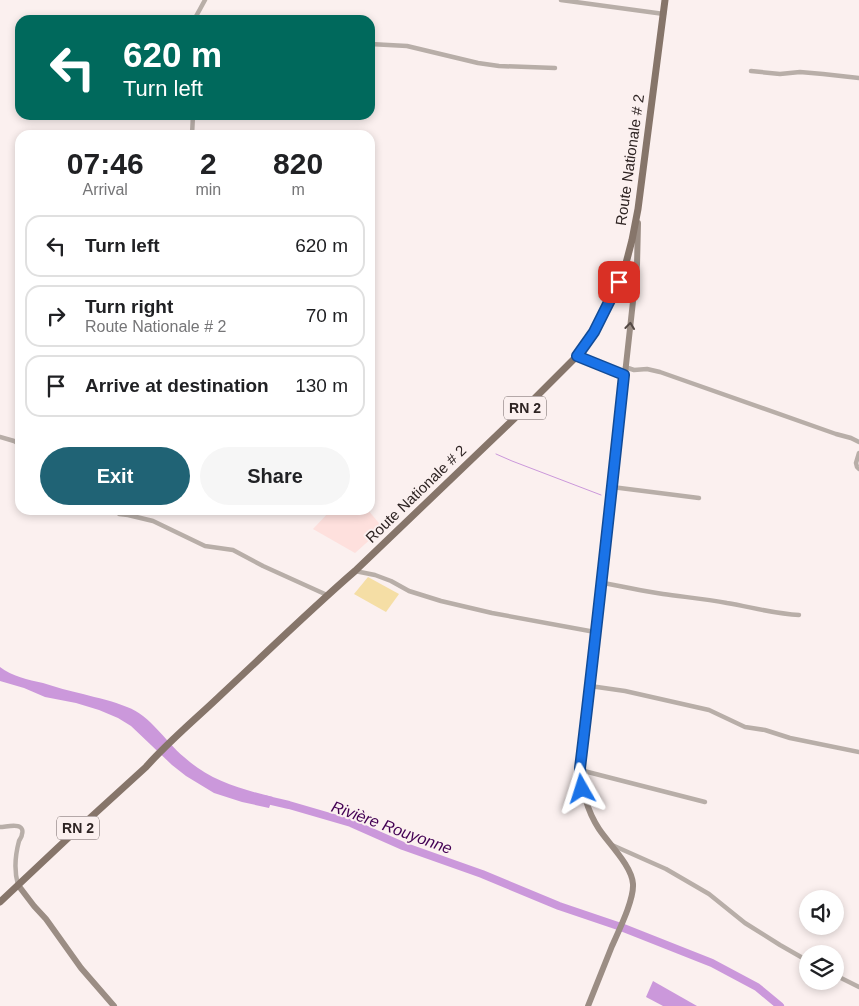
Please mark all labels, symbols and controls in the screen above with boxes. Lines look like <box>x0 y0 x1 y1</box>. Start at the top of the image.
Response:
icon: left <box>40 35 105 100</box>
text: 620 m <box>123 35 222 74</box>
text: Turn left <box>123 76 203 101</box>
street label: Route Nationale # 2 <box>612 93 647 227</box>
text: 07:46 <box>67 147 144 180</box>
text: 2 <box>200 147 217 180</box>
text: 820 <box>273 147 323 180</box>
text: Arrival <box>83 181 128 198</box>
text: min <box>195 181 221 198</box>
text: m <box>291 181 305 198</box>
icon: left <box>42 232 70 260</box>
text: Turn left <box>85 235 160 256</box>
text: 620 m <box>295 235 348 256</box>
pin <box>598 261 640 303</box>
icon: arrive <box>605 268 633 296</box>
text: Turn right <box>85 296 173 317</box>
icon: right <box>42 302 70 330</box>
text: 70 m <box>306 305 348 326</box>
text: Route Nationale # 2 <box>85 318 226 335</box>
one-way arrow <box>624 322 635 330</box>
icon: arrive <box>42 372 70 400</box>
text: Arrive at destination <box>85 375 269 396</box>
text: 130 m <box>295 375 348 396</box>
road number: RN 2 <box>504 396 546 419</box>
street label: Route Nationale # 2 <box>362 441 469 546</box>
button: Exit <box>40 447 190 505</box>
button: Share <box>200 447 350 505</box>
position arrow <box>555 762 607 814</box>
water label: Rivière Rouyonne <box>329 798 455 857</box>
road number: RN 2 <box>57 816 99 840</box>
map controls <box>799 890 844 990</box>
button: sound <box>799 890 844 935</box>
button: layers <box>799 945 844 990</box>

